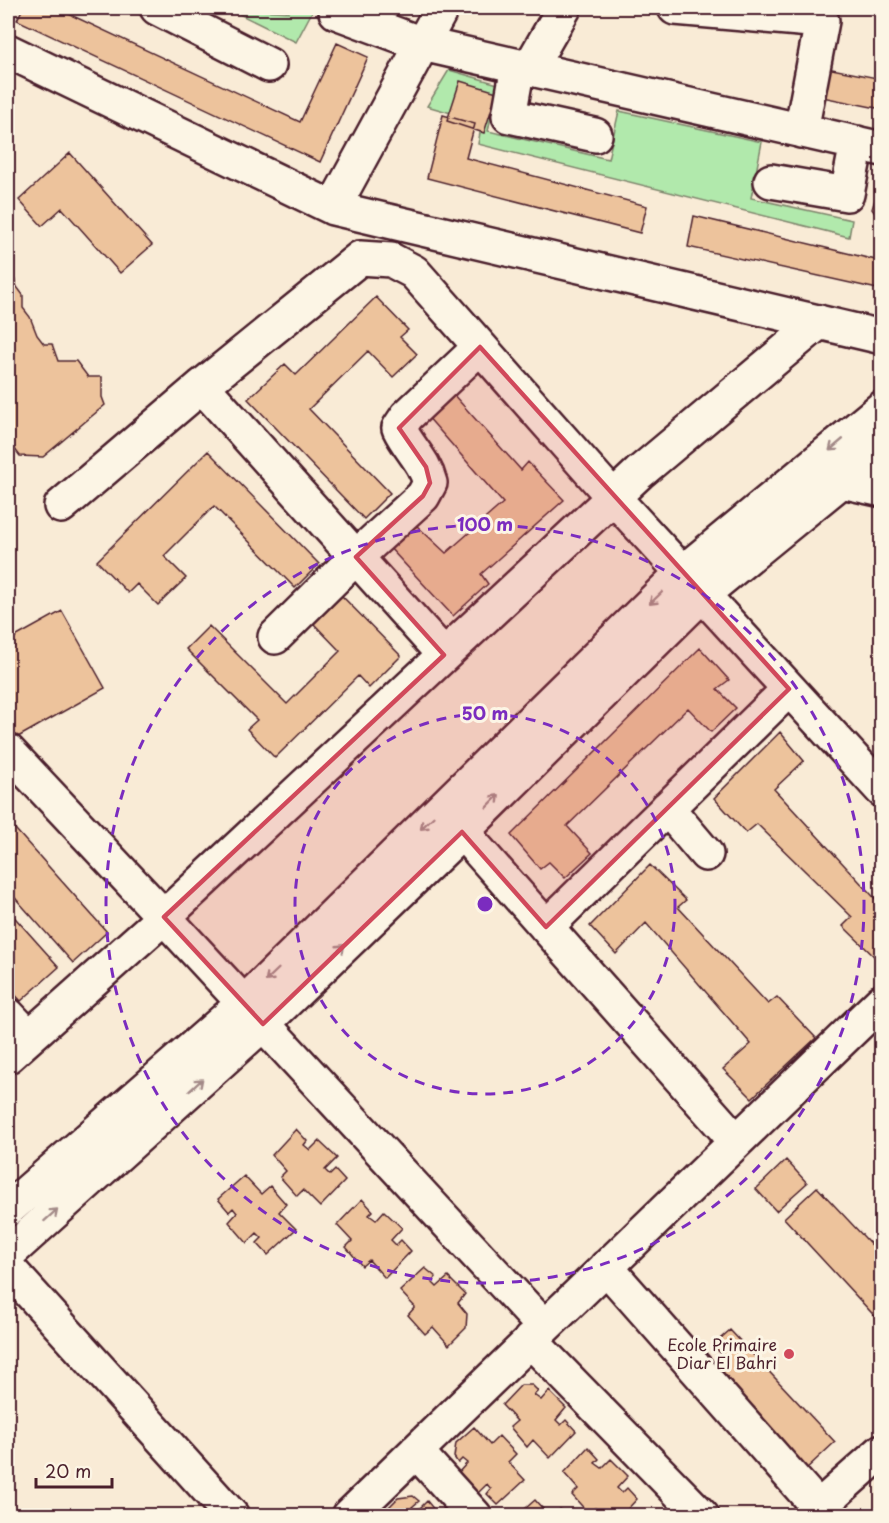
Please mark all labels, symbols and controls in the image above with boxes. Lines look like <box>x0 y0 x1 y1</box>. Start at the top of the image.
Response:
one-way arrow <box>828 439 844 452</box>
text: 100 m <box>457 510 513 537</box>
one-way arrow <box>648 591 663 606</box>
text: 50 m <box>462 699 508 726</box>
one-way arrow <box>486 794 501 808</box>
one-way arrow <box>419 816 434 831</box>
centre of rings <box>475 894 495 914</box>
one-way arrow <box>330 943 345 958</box>
one-way arrow <box>265 967 280 982</box>
one-way arrow <box>188 1078 203 1092</box>
one-way arrow <box>43 1208 58 1222</box>
place label: Ecole Primaire Diar El Bahri <box>667 1332 777 1374</box>
marker: Ecole Primaire Diar El Bahri <box>782 1347 796 1361</box>
scale bar <box>36 1451 112 1489</box>
text: 20 m <box>45 1457 91 1484</box>

